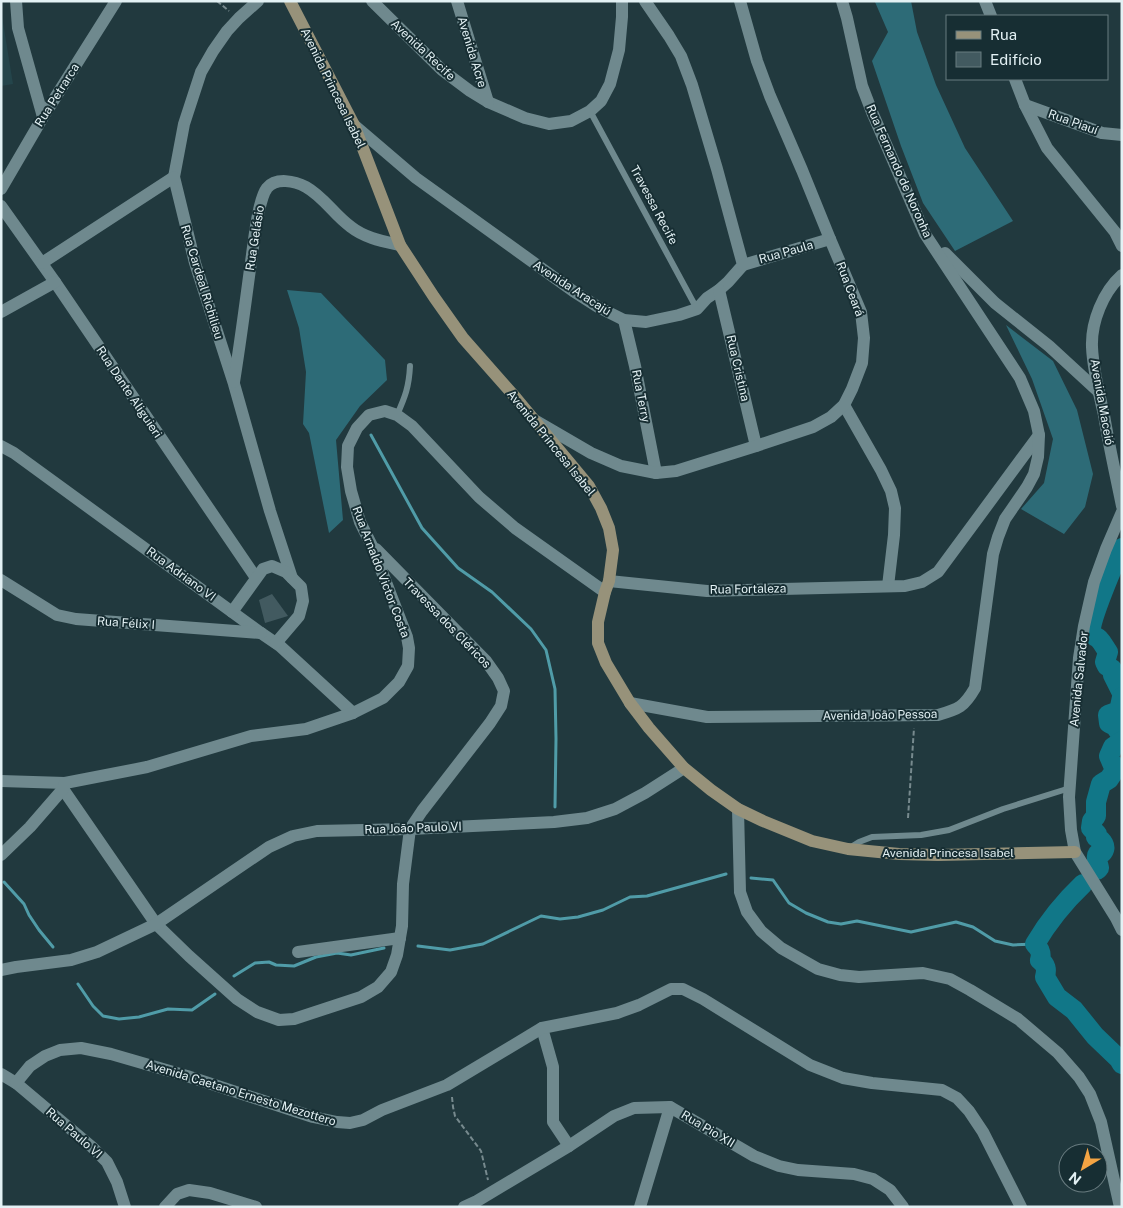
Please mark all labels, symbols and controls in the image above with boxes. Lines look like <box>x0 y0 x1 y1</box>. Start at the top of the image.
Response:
street label: Avenida Acre <box>455 15 489 89</box>
legend <box>946 15 1108 80</box>
street label: Avenida Recife <box>388 17 458 83</box>
street label: Avenida Princesa Isabel <box>298 26 368 151</box>
text: Rua <box>990 26 1017 43</box>
text: Edifício <box>990 51 1042 68</box>
street label: Rua Petrarca <box>32 61 82 129</box>
street label: Rua Fernando de Noronha <box>863 102 935 240</box>
street label: Rua Piauí <box>1046 107 1101 138</box>
street label: Travessa Recife <box>627 163 681 247</box>
street label: Rua Gelásio <box>243 204 267 272</box>
street label: Rua Cardeal Richilieu <box>178 223 226 341</box>
street label: Rua Paula <box>757 238 815 266</box>
street label: Avenida Aracajú <box>530 258 614 318</box>
street label: Rua Ceará <box>833 260 867 318</box>
street label: Rua Cristina <box>724 333 752 403</box>
street label: Rua Dante Aliguieri <box>93 344 165 440</box>
street label: Avenida Maceió <box>1088 358 1117 446</box>
street label: Rua Terry <box>629 368 653 424</box>
street label: Avenida Princesa Isabel <box>504 387 598 499</box>
street label: Rua Arnaldo Victor Costa <box>349 504 413 640</box>
street label: Rua Adriano VI <box>144 544 218 604</box>
street label: Travessa dos Cléricos <box>400 575 494 671</box>
street label: Rua Fortaleza <box>710 581 786 597</box>
street label: Rua Félix I <box>97 614 155 632</box>
street label: Avenida Salvador <box>1067 630 1091 728</box>
street label: Avenida João Pessoa <box>823 707 937 723</box>
street label: Rua João Paulo VI <box>364 819 462 837</box>
street label: Avenida Princesa Isabel <box>882 846 1014 860</box>
street label: Avenida Caetano Ernesto Mezottero <box>144 1057 338 1129</box>
street label: Rua Paulo VI <box>43 1105 105 1161</box>
street label: Rua Pio XII <box>679 1108 737 1150</box>
north arrow <box>1058 1143 1108 1193</box>
text: N <box>1066 1169 1084 1188</box>

